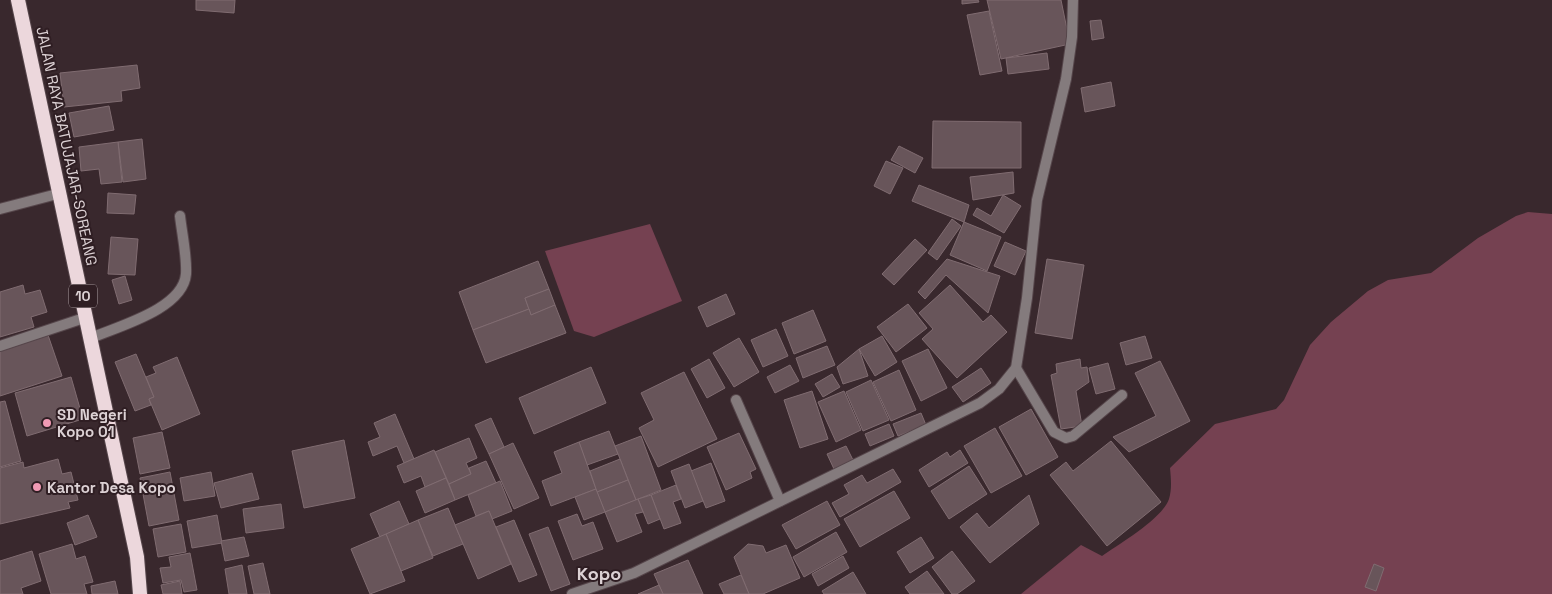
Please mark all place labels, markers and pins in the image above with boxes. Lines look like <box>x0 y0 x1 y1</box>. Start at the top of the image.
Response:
place label: SD Negeri Kopo 01 <box>57 405 127 441</box>
marker: SD Negeri Kopo 01 <box>41 417 53 429</box>
place label: Kantor Desa Kopo <box>47 478 176 497</box>
marker: Kantor Desa Kopo <box>31 481 43 493</box>

